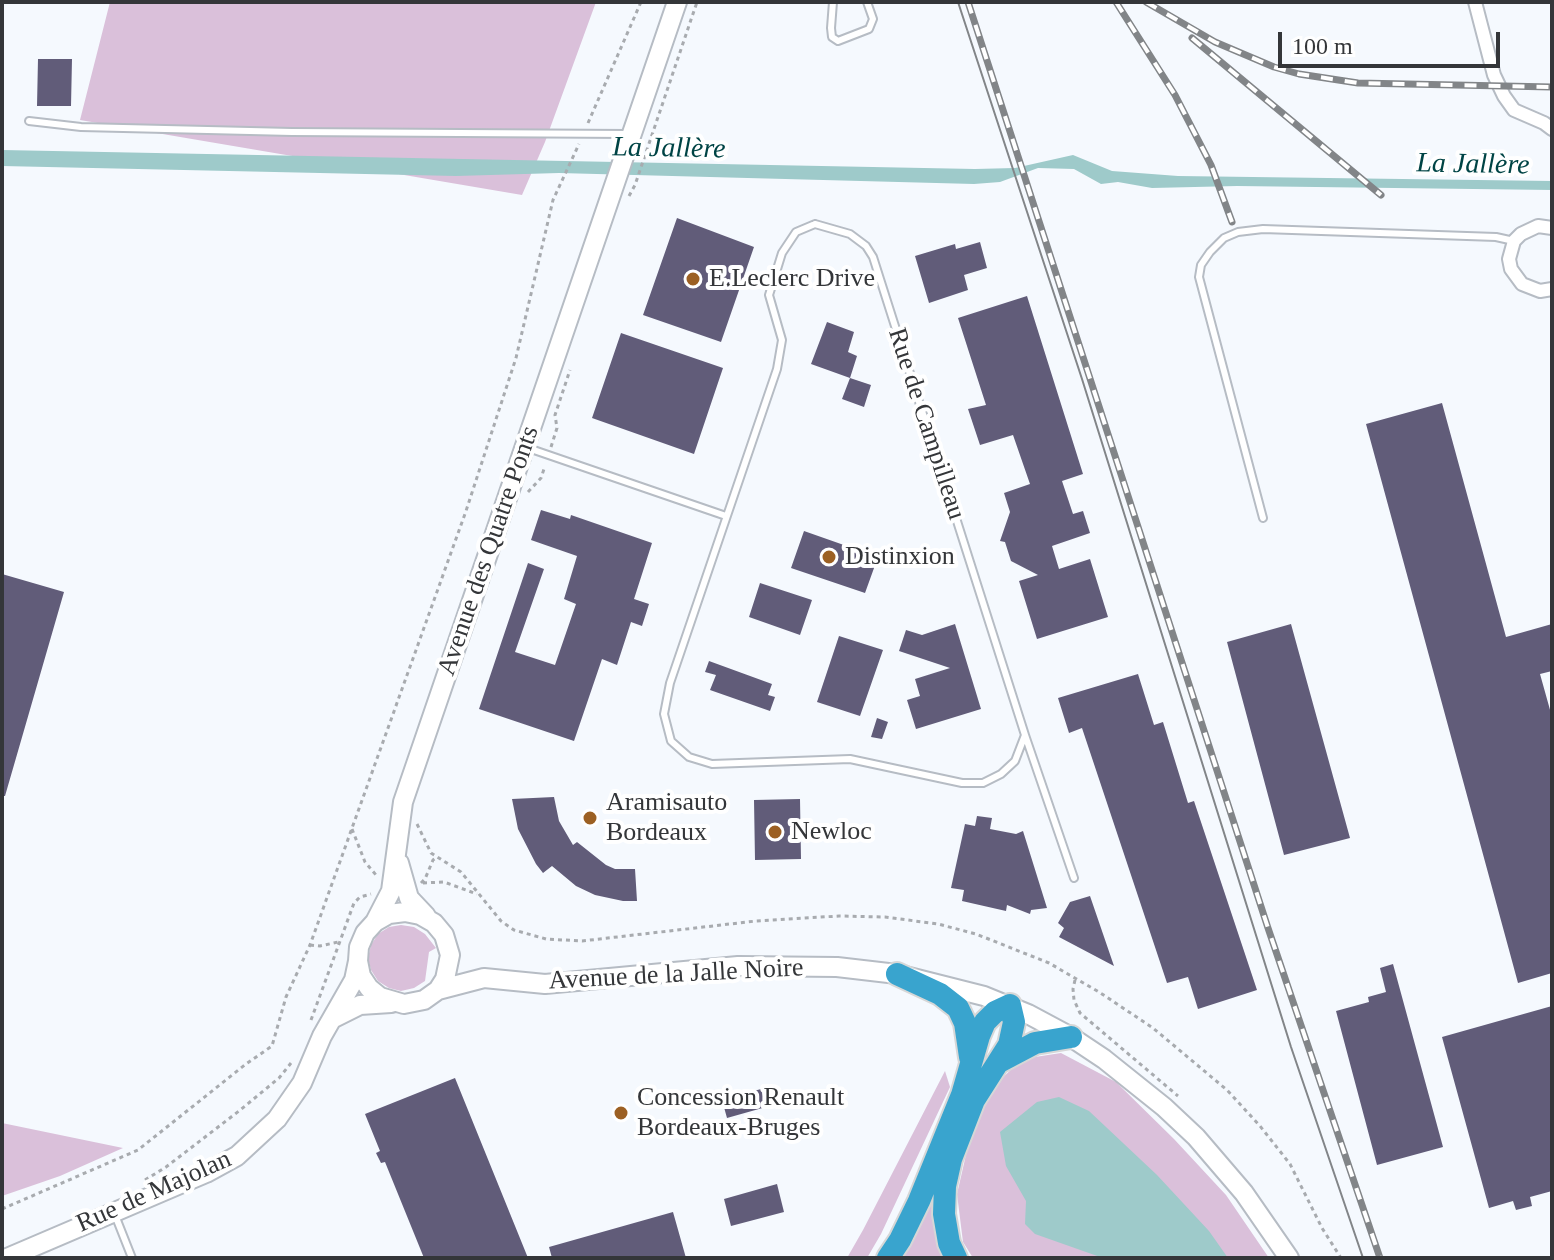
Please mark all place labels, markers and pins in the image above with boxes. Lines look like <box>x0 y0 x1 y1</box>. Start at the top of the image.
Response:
place label: E.Leclerc Drive <box>709 263 875 295</box>
marker: E.Leclerc Drive <box>684 270 702 288</box>
place label: Distinxion <box>845 541 955 573</box>
marker: Distinxion <box>820 548 838 566</box>
place label: Aramisauto Bordeaux <box>606 787 727 848</box>
marker: Aramisauto Bordeaux <box>581 809 599 827</box>
place label: Newloc <box>791 816 872 848</box>
marker: Newloc <box>766 823 784 841</box>
place label: Concession Renault Bordeaux-Bruges <box>637 1082 844 1144</box>
marker: Concession Renault Bordeaux-Bruges <box>612 1104 630 1122</box>

